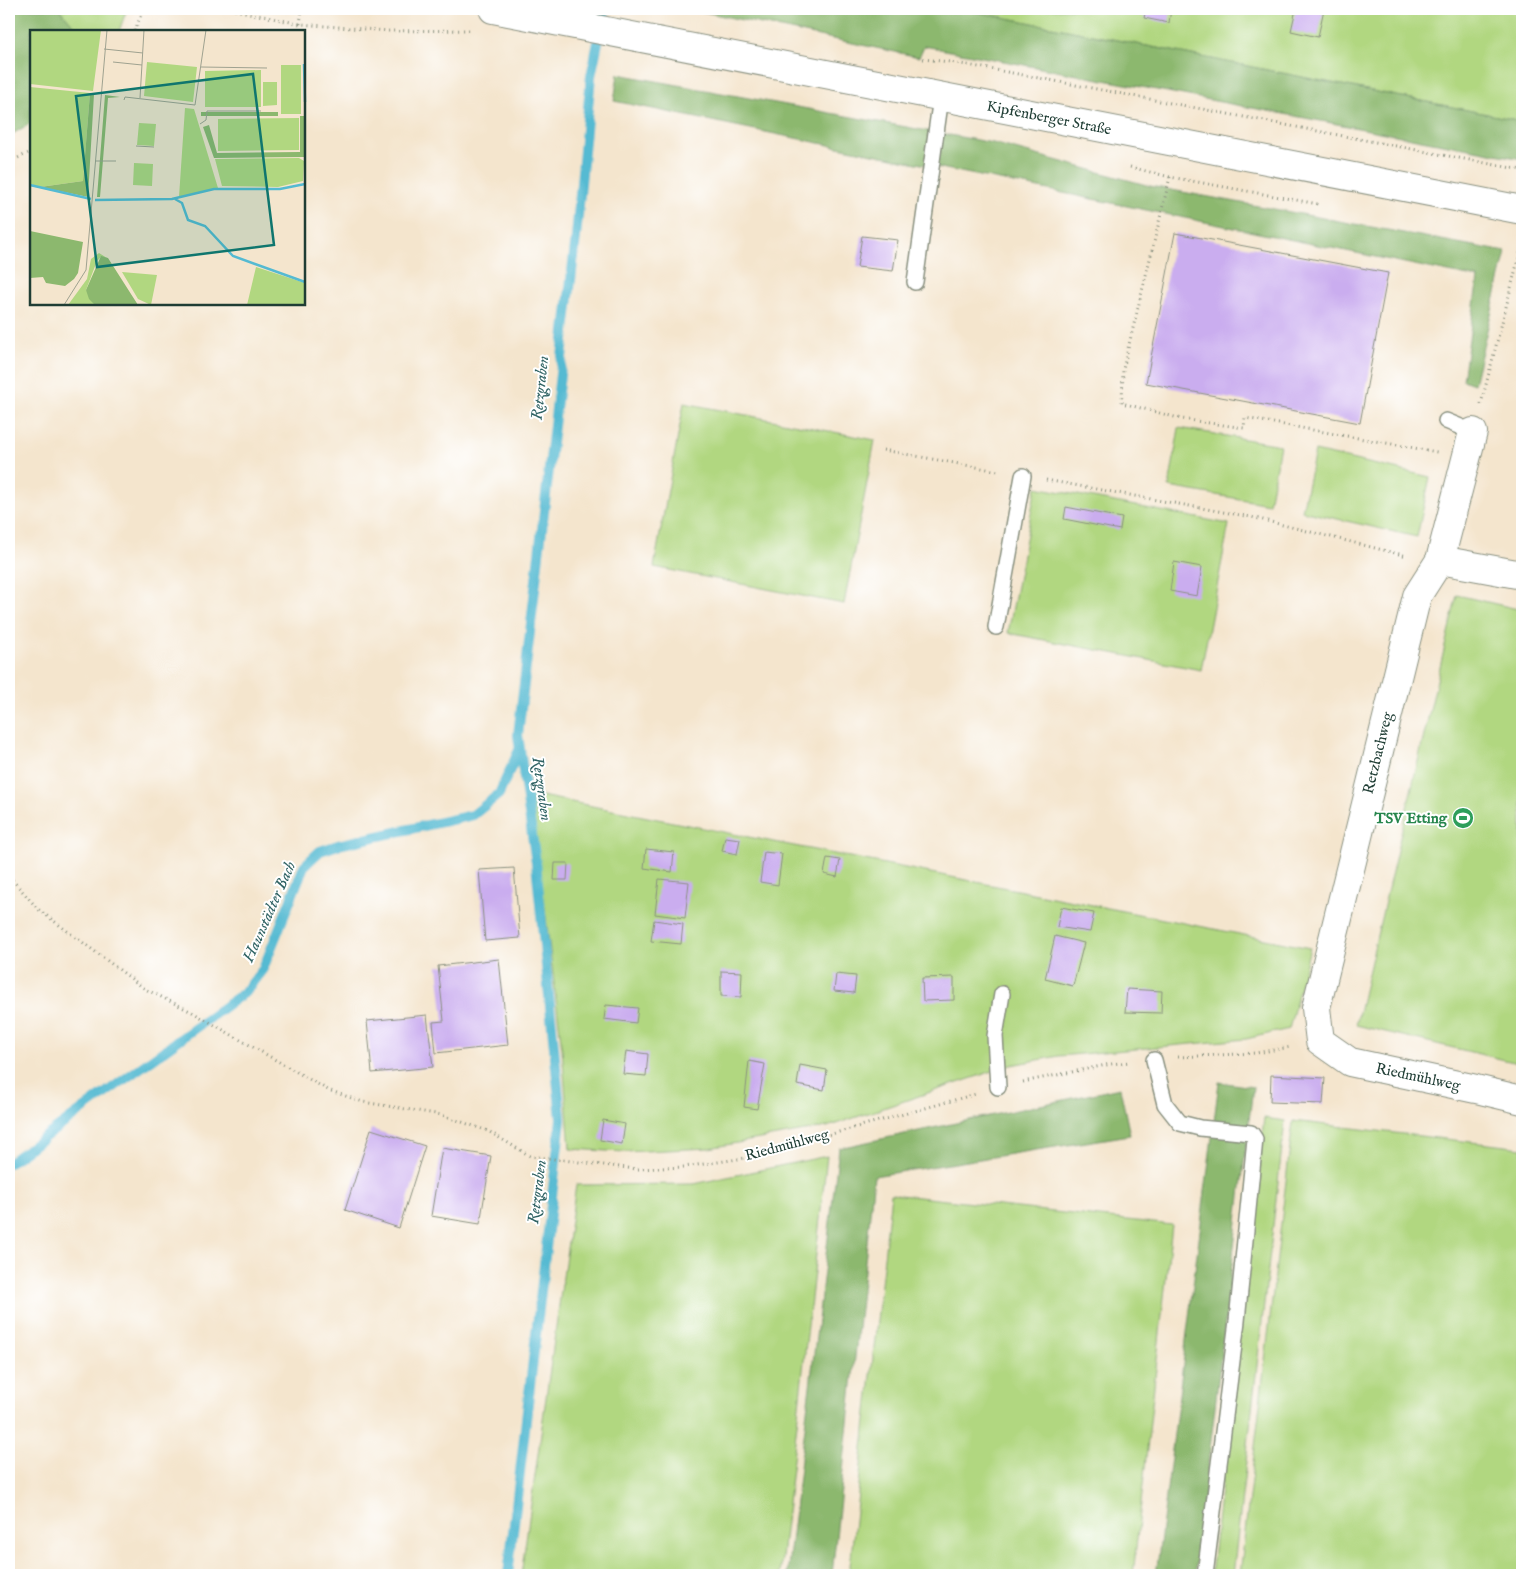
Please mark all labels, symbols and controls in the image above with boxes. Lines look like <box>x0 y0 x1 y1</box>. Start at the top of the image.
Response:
inset map <box>30 30 305 305</box>
street label: Kipfenberger Straße <box>985 97 1113 139</box>
water label: Retzgraben <box>528 355 554 421</box>
street label: Retzbachweg <box>1359 709 1398 796</box>
water label: Retzgraben <box>527 756 555 822</box>
sports icon: TSV Etting <box>1451 806 1475 830</box>
place label: TSV Etting <box>1373 809 1448 828</box>
water label: Haunstädter Bach <box>238 858 301 966</box>
street label: Riedmühlweg <box>1374 1059 1463 1095</box>
street label: Riedmühlweg <box>743 1124 832 1165</box>
water label: Retzgraben <box>524 1159 552 1225</box>

